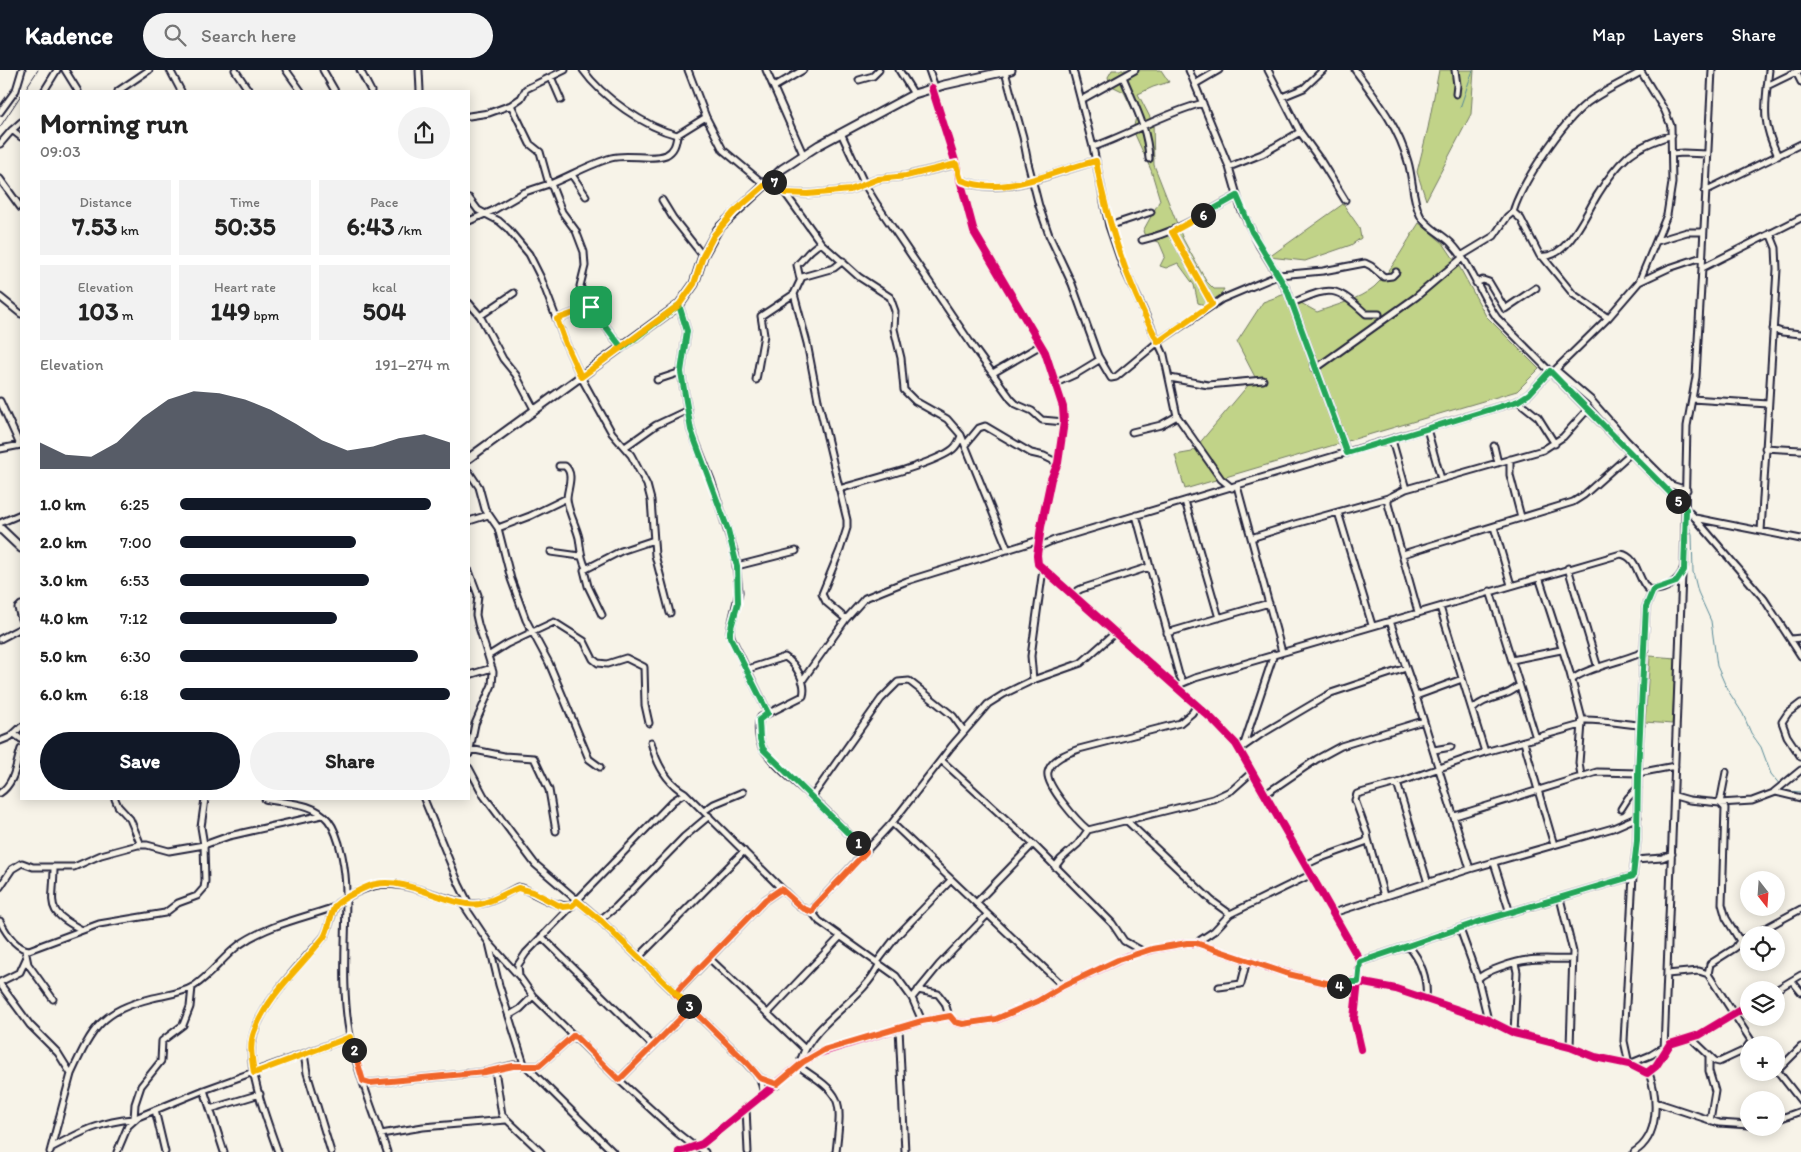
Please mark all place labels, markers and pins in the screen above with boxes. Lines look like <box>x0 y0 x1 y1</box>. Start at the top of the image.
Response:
pin: 7 <box>762 170 786 194</box>
pin: 6 <box>1190 202 1216 228</box>
pin <box>570 286 612 328</box>
pin: 5 <box>1666 488 1690 514</box>
pin: 1 <box>846 830 870 856</box>
pin: 4 <box>1326 974 1352 998</box>
pin: 3 <box>676 994 702 1018</box>
pin: 2 <box>342 1038 366 1062</box>

